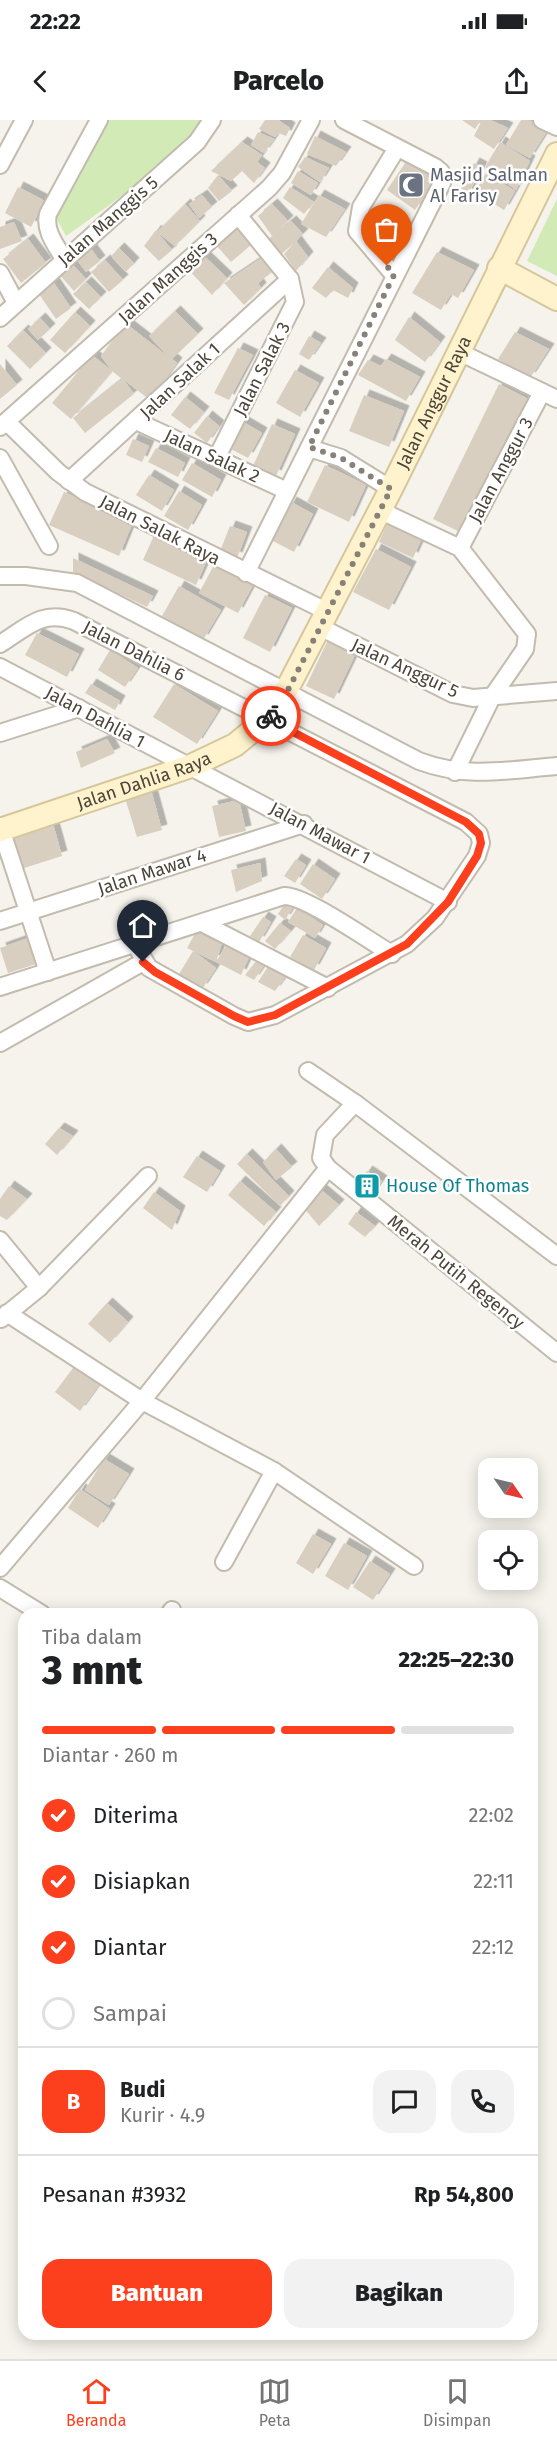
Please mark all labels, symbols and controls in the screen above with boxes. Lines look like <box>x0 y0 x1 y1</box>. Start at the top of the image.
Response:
text: 22:22 <box>30 8 81 35</box>
icon: back <box>24 65 57 98</box>
text: Parcelo <box>233 65 324 97</box>
icon: share <box>500 65 533 98</box>
place label: Masjid Salman Al Farisy <box>430 164 548 207</box>
mosque icon: Masjid Salman Al Farisy <box>396 170 426 200</box>
street label: Jalan Manggis 5 <box>53 171 163 271</box>
pin <box>361 204 412 266</box>
icon: bag <box>370 213 403 246</box>
street label: Jalan Manggis 3 <box>114 228 222 328</box>
street label: Jalan Salak 3 <box>229 318 295 420</box>
street label: Jalan Anggur Raya <box>392 332 476 473</box>
street label: Jalan Salak 1 <box>135 338 225 424</box>
street label: Jalan Anggur 3 <box>464 414 538 526</box>
street label: Jalan Salak 2 <box>161 424 263 488</box>
street label: Jalan Salak Raya <box>96 490 224 570</box>
street label: Jalan Dahlia 6 <box>79 616 189 686</box>
street label: Jalan Anggur 5 <box>348 634 462 702</box>
street label: Jalan Dahlia 1 <box>41 681 149 753</box>
courier <box>241 686 301 746</box>
icon: bike <box>255 700 288 733</box>
street label: Jalan Dahlia Raya <box>74 747 215 815</box>
street label: Jalan Mawar 1 <box>266 797 374 869</box>
street label: Jalan Mawar 4 <box>95 844 209 900</box>
pin <box>117 900 168 962</box>
icon: home <box>126 909 159 942</box>
building icon: House Of Thomas <box>352 1171 382 1201</box>
place label: House Of Thomas <box>386 1175 529 1197</box>
street label: Merah Putih Regency <box>383 1210 529 1334</box>
north arrow <box>478 1458 538 1518</box>
map controls <box>478 1458 538 1590</box>
button: locate <box>478 1530 538 1590</box>
text: Tiba dalam <box>42 1625 142 1649</box>
text: 22:25–22:30 <box>398 1646 514 1673</box>
text: 3 mnt <box>42 1648 142 1694</box>
text: Diantar · 260 m <box>42 1743 178 1767</box>
icon: check <box>42 1799 75 1832</box>
text: Diterima <box>93 1802 179 1829</box>
text: 22:02 <box>469 1803 514 1827</box>
icon: check <box>42 1865 75 1898</box>
text: Disiapkan <box>93 1868 191 1895</box>
text: 22:11 <box>473 1869 514 1893</box>
icon: check <box>42 1931 75 1964</box>
text: Diantar <box>93 1934 166 1961</box>
text: 22:12 <box>472 1935 514 1959</box>
text: Sampai <box>93 2000 167 2027</box>
button: chat <box>373 2070 436 2133</box>
button: phone <box>451 2070 514 2133</box>
text: Budi <box>120 2076 166 2103</box>
text: B <box>67 2088 80 2115</box>
text: Kurir · 4.9 <box>120 2103 205 2127</box>
text: Pesanan #3932 <box>42 2181 186 2208</box>
text: Rp 54,800 <box>414 2181 514 2208</box>
button: Bantuan <box>42 2259 272 2328</box>
button: Bagikan <box>284 2259 514 2328</box>
tab: Beranda <box>66 2375 126 2430</box>
tab: Peta <box>258 2375 291 2430</box>
tab: Disimpan <box>423 2375 491 2430</box>

